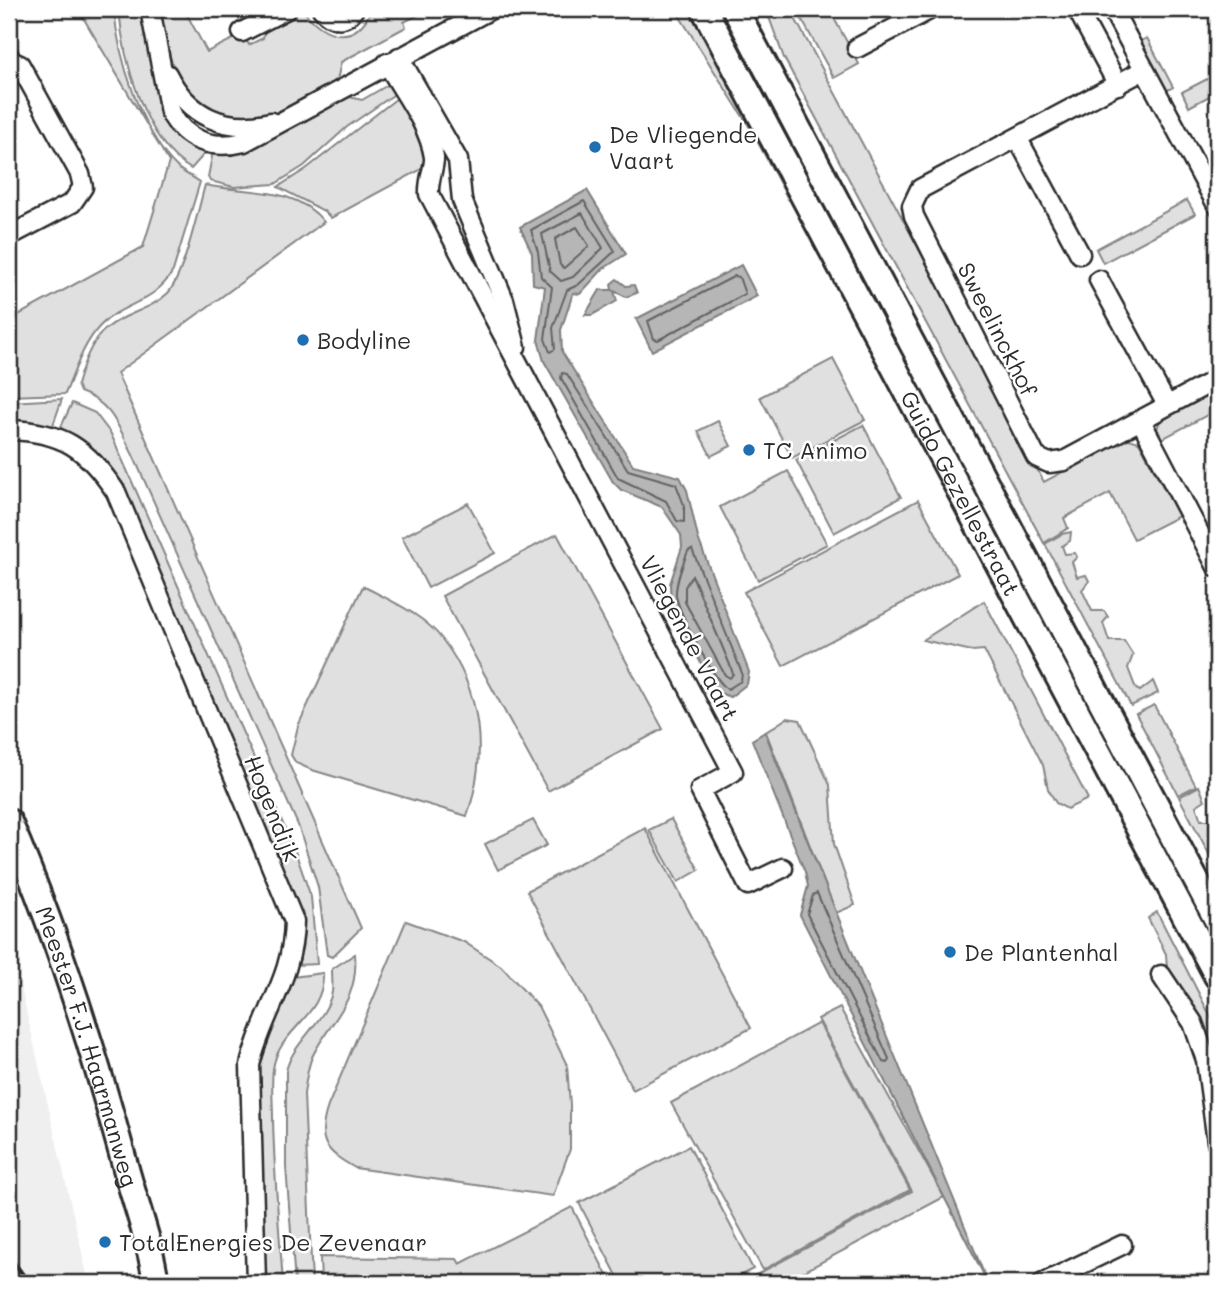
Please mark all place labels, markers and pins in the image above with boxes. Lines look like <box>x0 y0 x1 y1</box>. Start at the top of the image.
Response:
place label: De Vliegende Vaart <box>609 119 757 175</box>
marker: De Vliegende Vaart <box>587 139 603 155</box>
place label: Bodyline <box>317 325 411 355</box>
marker: Bodyline <box>295 332 311 348</box>
place label: TC Animo <box>763 435 867 465</box>
marker: TC Animo <box>741 442 757 458</box>
place label: De Plantenhal <box>964 937 1118 967</box>
marker: De Plantenhal <box>942 944 958 960</box>
place label: TotalEnergies De Zevenaar <box>119 1227 427 1257</box>
marker: TotalEnergies De Zevenaar <box>97 1234 113 1250</box>

